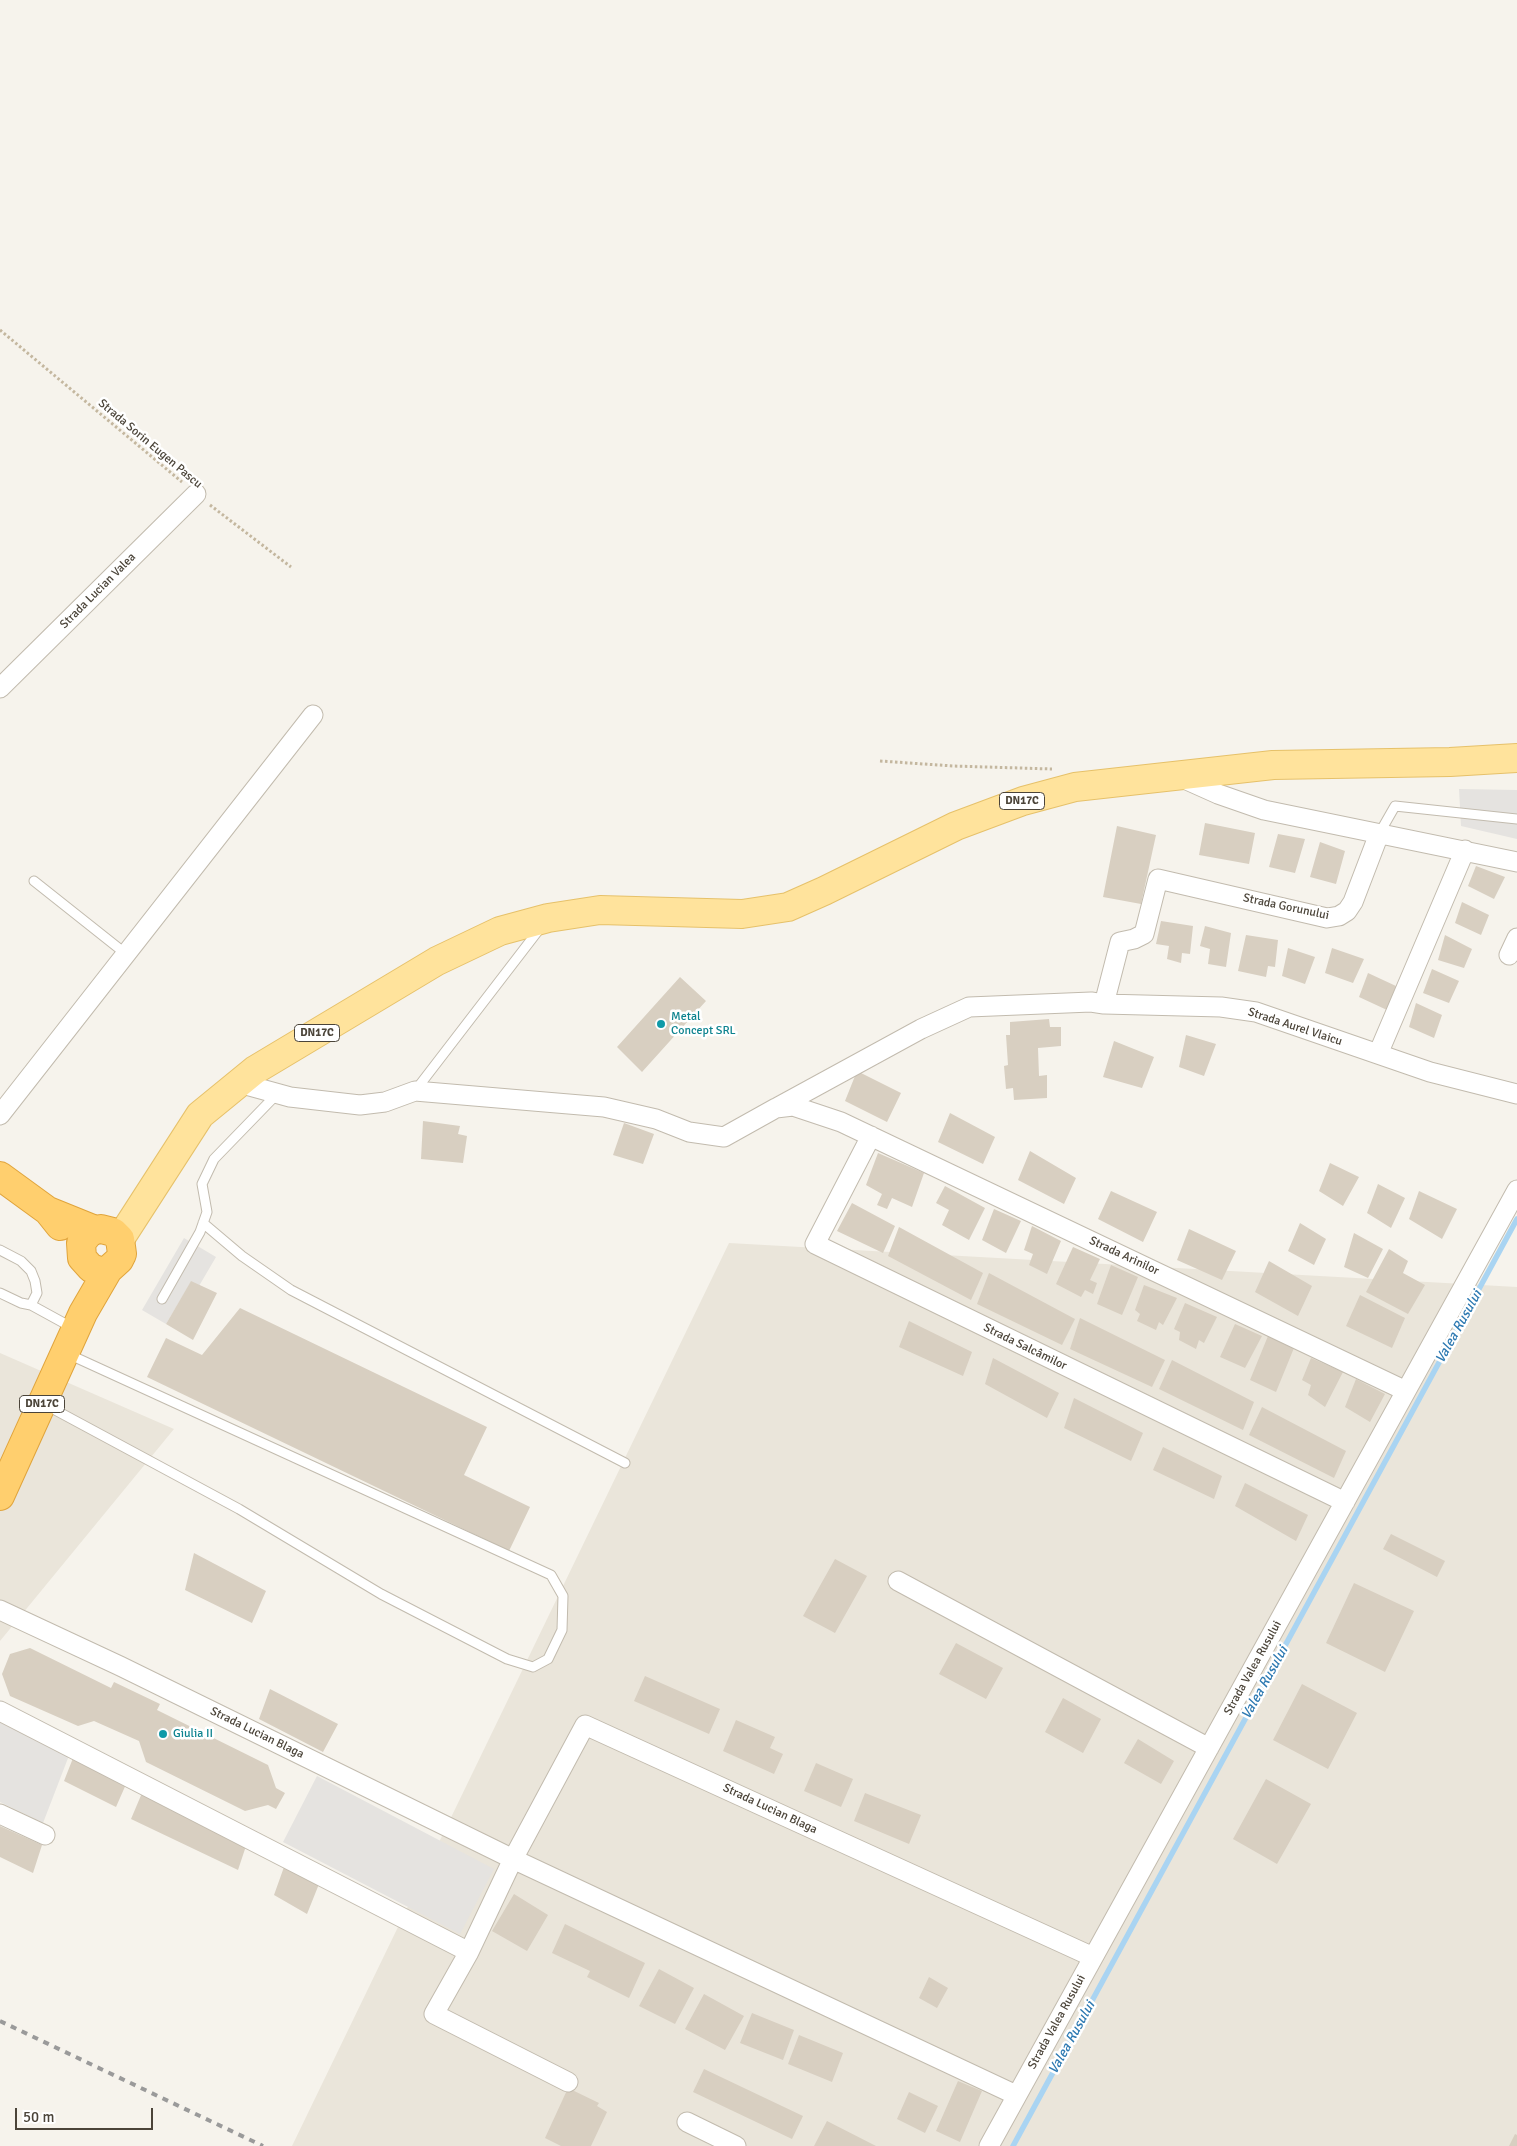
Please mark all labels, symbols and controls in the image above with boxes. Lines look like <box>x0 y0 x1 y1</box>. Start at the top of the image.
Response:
street label: Strada Sorin Eugen Pascu <box>95 396 205 492</box>
street label: Strada Lucian Valea <box>57 550 139 632</box>
road number: DN17C <box>1000 792 1044 809</box>
street label: Strada Gorunului <box>1242 891 1330 923</box>
street label: Strada Aurel Vlaicu <box>1246 1005 1344 1049</box>
place label: Metal Concept SRL <box>671 1010 736 1038</box>
marker: Metal Concept SRL <box>655 1018 667 1030</box>
road number: DN17C <box>294 1024 340 1042</box>
street label: Strada Arinilor <box>1087 1234 1161 1278</box>
water label: Valea Rusului <box>1432 1288 1486 1366</box>
street label: Strada Salcâmilor <box>981 1321 1069 1373</box>
road number: DN17C <box>20 1396 64 1412</box>
street label: Strada Valea Rusului <box>1221 1618 1285 1718</box>
water label: Valea Rusului <box>1238 1644 1292 1722</box>
street label: Strada Lucian Blaga <box>208 1704 306 1762</box>
place label: Giulia II <box>173 1727 213 1741</box>
marker: Giulia II <box>157 1728 169 1740</box>
street label: Strada Lucian Blaga <box>721 1781 819 1837</box>
street label: Strada Valea Rusului <box>1025 1972 1089 2072</box>
water label: Valea Rusului <box>1045 1999 1099 2077</box>
scale bar <box>18 2098 155 2130</box>
text: 50 m <box>23 2108 54 2126</box>

